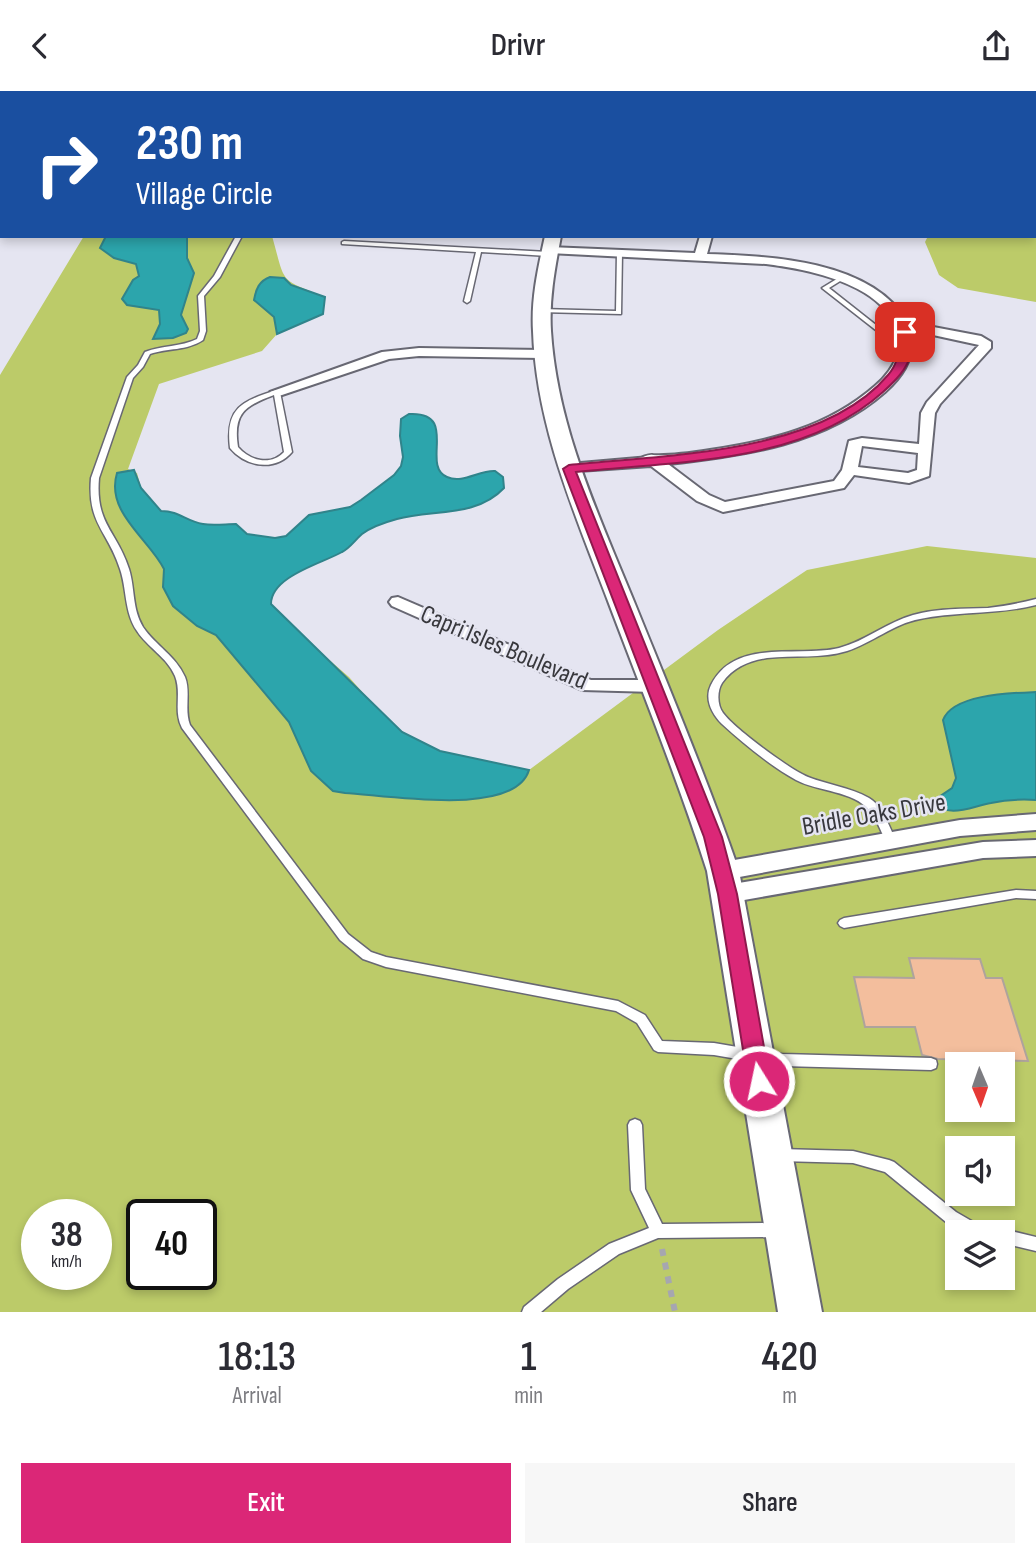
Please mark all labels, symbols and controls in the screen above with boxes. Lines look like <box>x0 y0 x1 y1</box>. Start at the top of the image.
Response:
text: Drivr <box>491 26 545 65</box>
icon: back <box>21 27 59 65</box>
icon: share <box>977 27 1015 65</box>
text: 230 m <box>136 115 243 174</box>
icon: right <box>21 119 112 210</box>
text: Village Circle <box>136 175 273 214</box>
pin <box>875 302 935 362</box>
icon: arrive <box>886 313 924 351</box>
street label: Capri Isles Boulevard <box>416 599 592 697</box>
street label: Bridle Oaks Drive <box>800 787 948 843</box>
position arrow <box>722 1044 796 1118</box>
north arrow <box>945 1052 1015 1122</box>
map controls <box>945 1052 1015 1290</box>
button: sound <box>945 1136 1015 1206</box>
speed limit sign: 40 <box>126 1199 217 1290</box>
text: 38 <box>50 1214 83 1257</box>
button: layers <box>945 1220 1015 1290</box>
text: km/h <box>51 1251 82 1272</box>
text: 18:13 <box>218 1332 296 1383</box>
text: 1 <box>521 1332 537 1383</box>
text: 420 <box>761 1332 818 1383</box>
text: Arrival <box>232 1382 282 1410</box>
text: min <box>514 1382 543 1410</box>
text: m <box>782 1382 797 1410</box>
button: Exit <box>21 1463 511 1543</box>
button: Share <box>525 1463 1015 1543</box>

